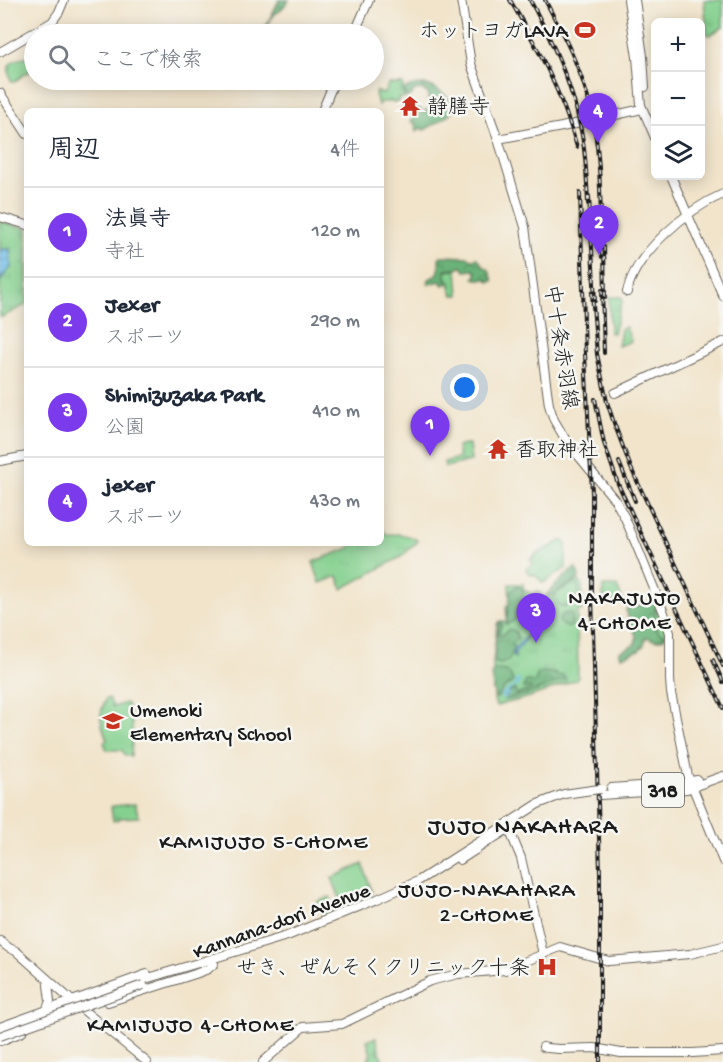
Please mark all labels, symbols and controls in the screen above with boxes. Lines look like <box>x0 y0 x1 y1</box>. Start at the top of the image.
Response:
sports icon: ホットヨガLAVA <box>573 18 597 42</box>
map controls <box>651 18 705 180</box>
button: + <box>651 18 705 72</box>
place label: ホットヨガLAVA <box>419 21 570 46</box>
search box <box>24 24 384 90</box>
icon: search <box>45 41 78 74</box>
text: ここで検索 <box>93 49 203 75</box>
button: − <box>651 72 705 126</box>
temple icon: 静膳寺 <box>398 94 422 118</box>
pin: 4 <box>578 94 618 143</box>
place label: 静膳寺 <box>427 95 490 122</box>
button: layers <box>651 126 705 180</box>
text: 周辺 <box>48 137 100 168</box>
text: 4件 <box>331 140 360 163</box>
pin: 2 <box>580 206 618 255</box>
text: 法眞寺 <box>105 208 171 234</box>
text: 1 <box>63 221 72 244</box>
text: 120 m <box>312 221 360 244</box>
text: 寺社 <box>105 242 145 265</box>
street label: 中十条赤羽線 <box>536 283 583 412</box>
text: Jexer <box>105 294 159 320</box>
text: 2 <box>63 311 72 334</box>
text: 290 m <box>310 311 360 334</box>
text: スポーツ <box>105 328 185 351</box>
your location <box>450 373 479 402</box>
text: Shimizuzaka Park <box>105 384 263 410</box>
text: 3 <box>62 401 73 424</box>
text: 410 m <box>312 401 360 424</box>
pin: 1 <box>410 406 450 456</box>
text: 公園 <box>105 418 145 441</box>
temple icon: 香取神社 <box>486 437 510 461</box>
place label: 香取神社 <box>515 439 599 465</box>
text: jexer <box>105 474 153 500</box>
text: 4 <box>63 491 72 514</box>
text: 430 m <box>310 491 360 514</box>
text: スポーツ <box>105 508 185 531</box>
district label: NAKAJUJO 4-CHOME <box>568 587 682 638</box>
pin: 3 <box>516 594 556 643</box>
place label: Umenoki Elementary School <box>130 700 292 749</box>
school or university icon: Umenoki Elementary School <box>101 709 125 733</box>
road number: 318 <box>642 773 684 807</box>
district label: JUJO NAKAHARA <box>428 814 619 843</box>
district label: KAMIJUJO 5-CHOME <box>159 831 369 857</box>
street label: Kannana-dori Avenue <box>190 879 375 967</box>
district label: JUJO-NAKAHARA 2-CHOME <box>398 879 576 930</box>
hospital icon: せき、ぜんそくクリニック十条 <box>535 955 559 979</box>
place label: せき、ぜんそくクリニック十条 <box>236 957 530 983</box>
district label: KAMIJUJO 4-CHOME <box>87 1014 295 1040</box>

